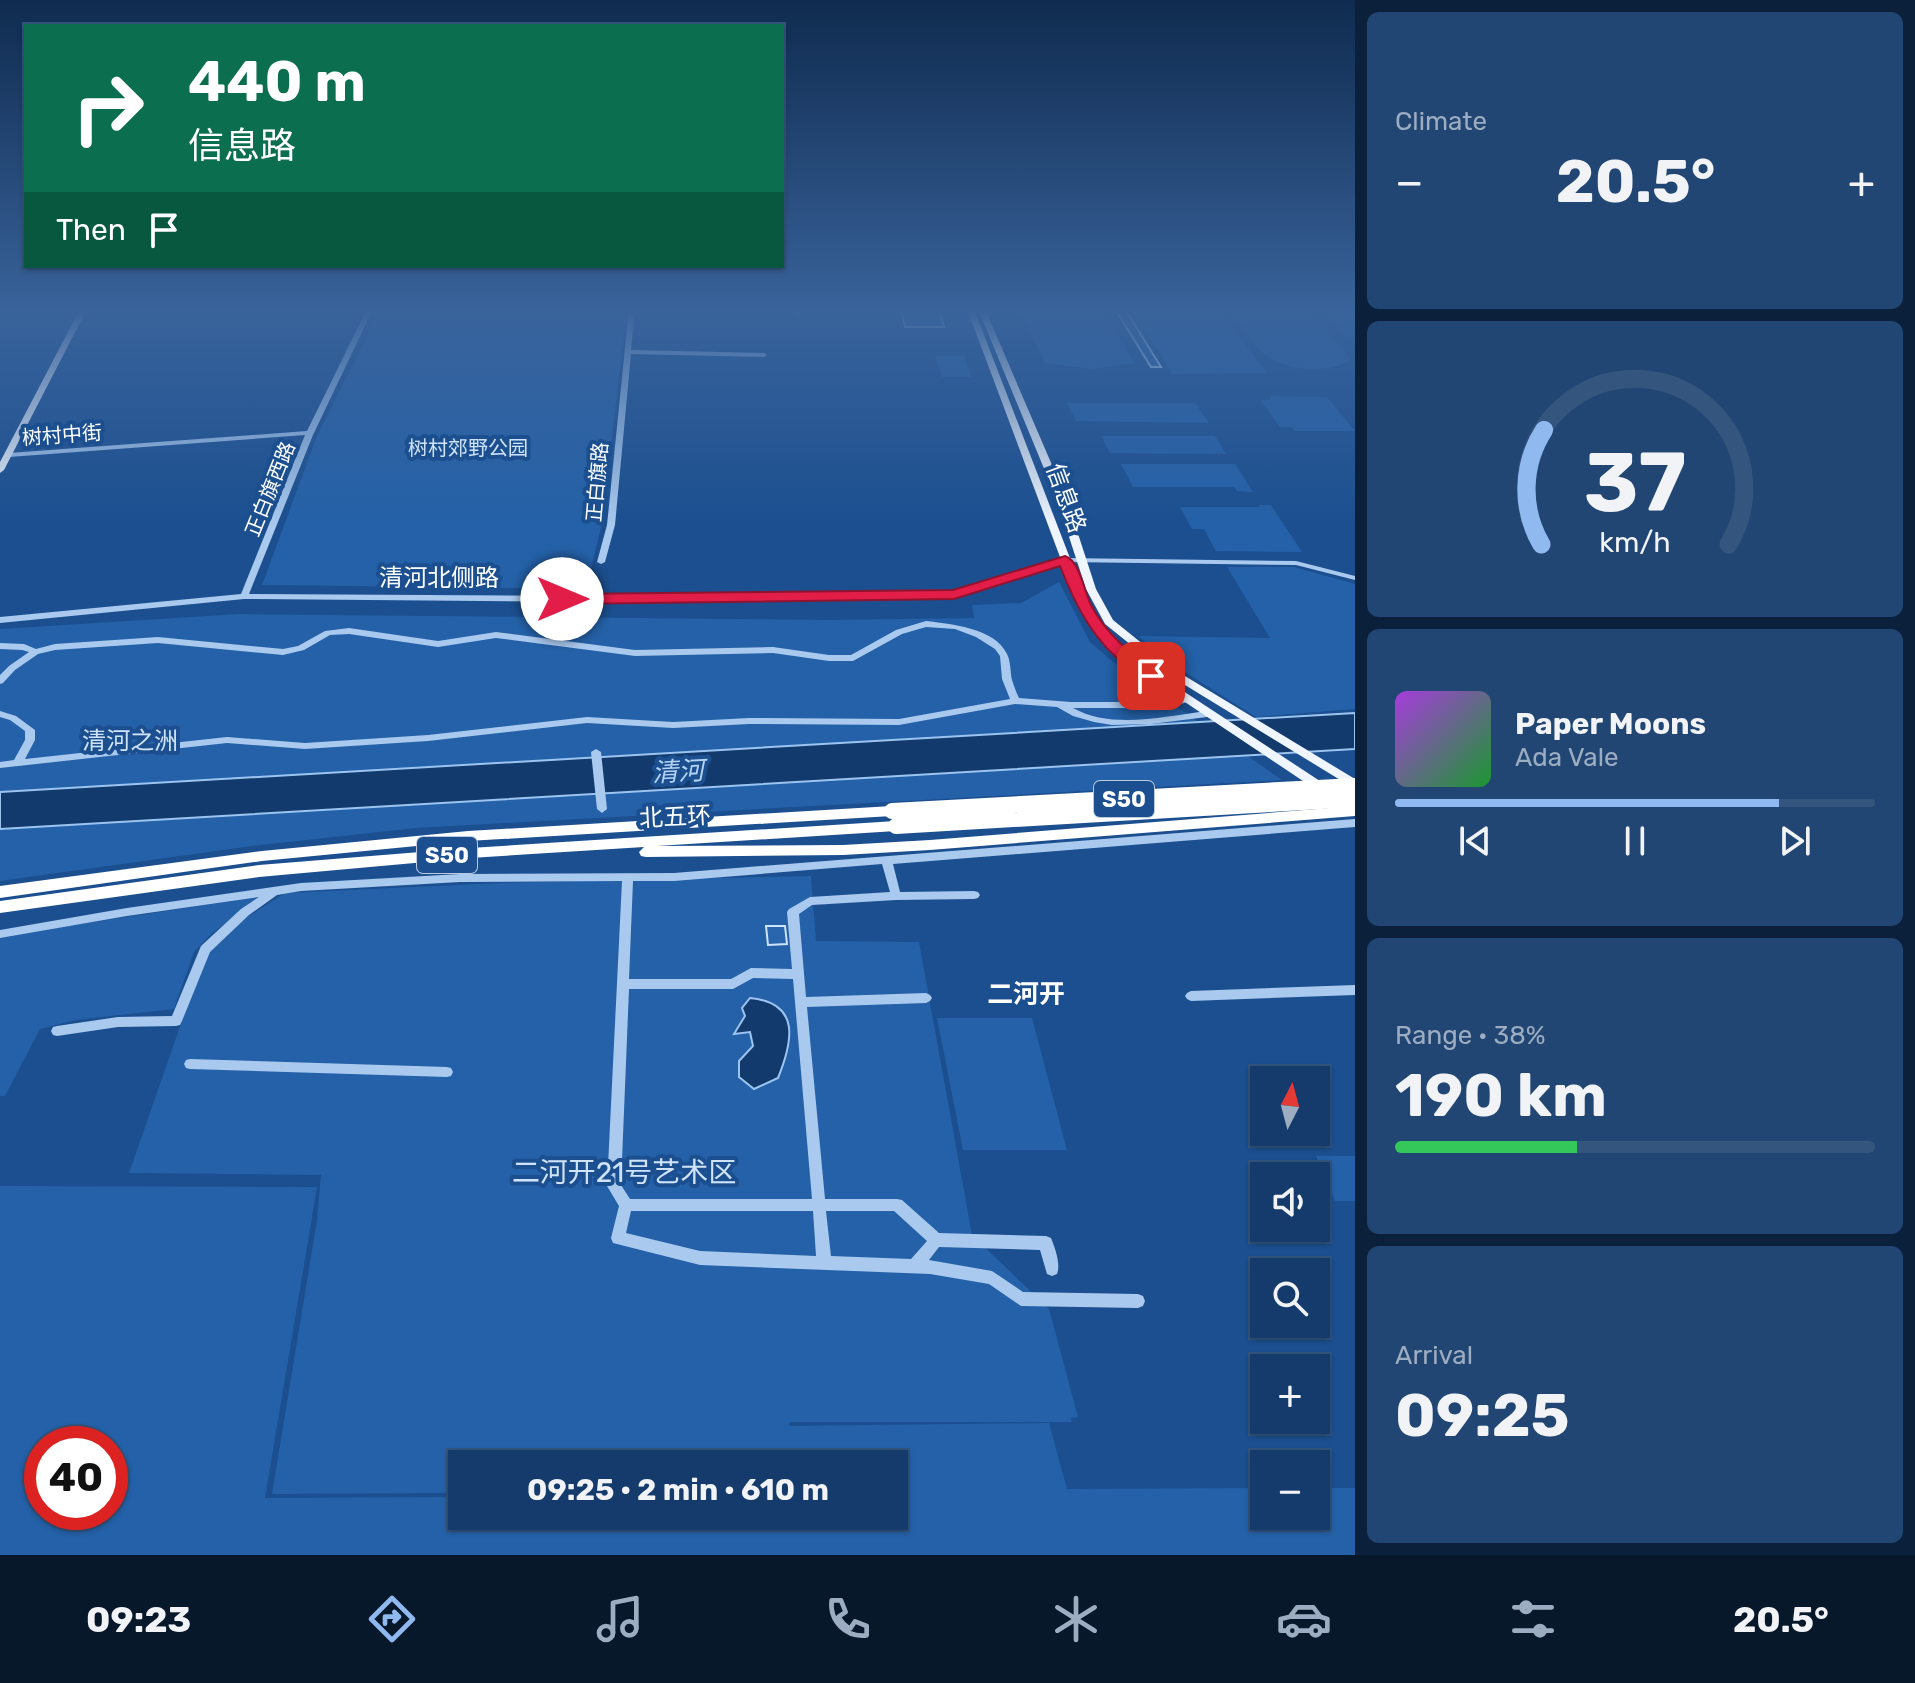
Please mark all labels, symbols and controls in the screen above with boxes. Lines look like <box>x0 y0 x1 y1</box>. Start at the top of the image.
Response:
text: 440 m <box>188 49 366 115</box>
icon: right <box>56 56 160 160</box>
text: Climate <box>1395 106 1487 137</box>
text: 信息路 <box>188 124 296 167</box>
text: 20.5° <box>1556 146 1716 217</box>
text: − <box>1395 156 1424 208</box>
text: + <box>1848 156 1875 208</box>
icon: arrive <box>142 208 186 252</box>
text: Then <box>56 212 126 248</box>
street label: 树村中街 <box>21 420 103 450</box>
text: 37 <box>1584 432 1686 531</box>
park label: 树村郊野公园 <box>408 436 528 460</box>
street label: 正白旗西路 <box>240 438 300 540</box>
street label: 正白旗路 <box>582 441 612 523</box>
street label: 信息路 <box>1041 459 1091 537</box>
text: km/h <box>1599 525 1671 559</box>
position arrow <box>520 557 604 641</box>
street label: 清河北侧路 <box>379 564 499 592</box>
pin <box>1117 642 1185 710</box>
icon: arrive <box>1129 654 1173 698</box>
text: Paper Moons <box>1515 706 1706 742</box>
park label: 清河之洲 <box>82 727 178 755</box>
text: Ada Vale <box>1515 742 1619 773</box>
water label: 清河 <box>651 755 710 789</box>
road number: S50 <box>1094 781 1154 817</box>
street label: 北五环 <box>638 801 712 833</box>
icon: previous <box>1453 819 1497 863</box>
icon: pause <box>1613 819 1657 863</box>
icon: next <box>1773 819 1817 863</box>
road number: S50 <box>417 837 477 873</box>
district label: 二河开 <box>987 979 1065 1010</box>
text: Range · 38% <box>1395 1020 1546 1051</box>
text: 190 km <box>1395 1060 1607 1131</box>
north arrow <box>1250 1066 1330 1146</box>
map controls <box>1250 1066 1330 1530</box>
park label: 二河开21号艺术区 <box>512 1156 736 1189</box>
button: sound <box>1250 1162 1330 1242</box>
button: search <box>1250 1258 1330 1338</box>
text: Arrival <box>1395 1340 1473 1371</box>
button: + <box>1250 1354 1330 1434</box>
text: 09:25 <box>1395 1380 1570 1451</box>
speed limit sign: 40 <box>24 1426 128 1530</box>
button: − <box>1250 1450 1330 1530</box>
text: 09:25 · 2 min · 610 m <box>527 1472 829 1508</box>
icon: directions <box>364 1591 420 1647</box>
icon: music <box>592 1591 648 1647</box>
icon: phone <box>820 1591 876 1647</box>
icon: climate <box>1048 1591 1104 1647</box>
icon: car <box>1276 1591 1332 1647</box>
icon: filters <box>1505 1591 1561 1647</box>
text: 09:23 <box>86 1598 191 1641</box>
text: 20.5° <box>1733 1598 1829 1641</box>

